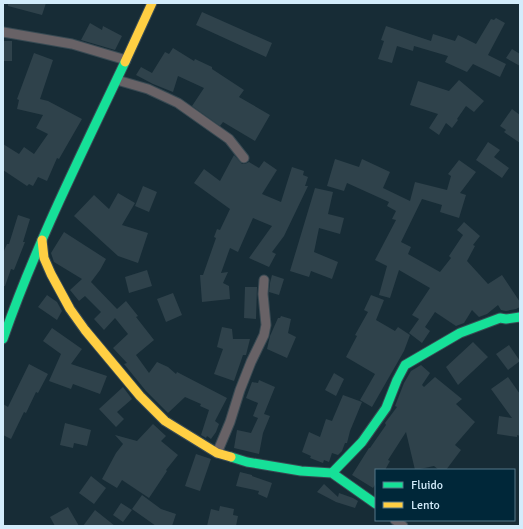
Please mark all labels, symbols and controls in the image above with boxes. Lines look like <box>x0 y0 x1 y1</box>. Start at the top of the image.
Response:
legend <box>375 469 515 521</box>
text: Fluido <box>411 478 443 493</box>
text: Lento <box>411 498 440 513</box>

